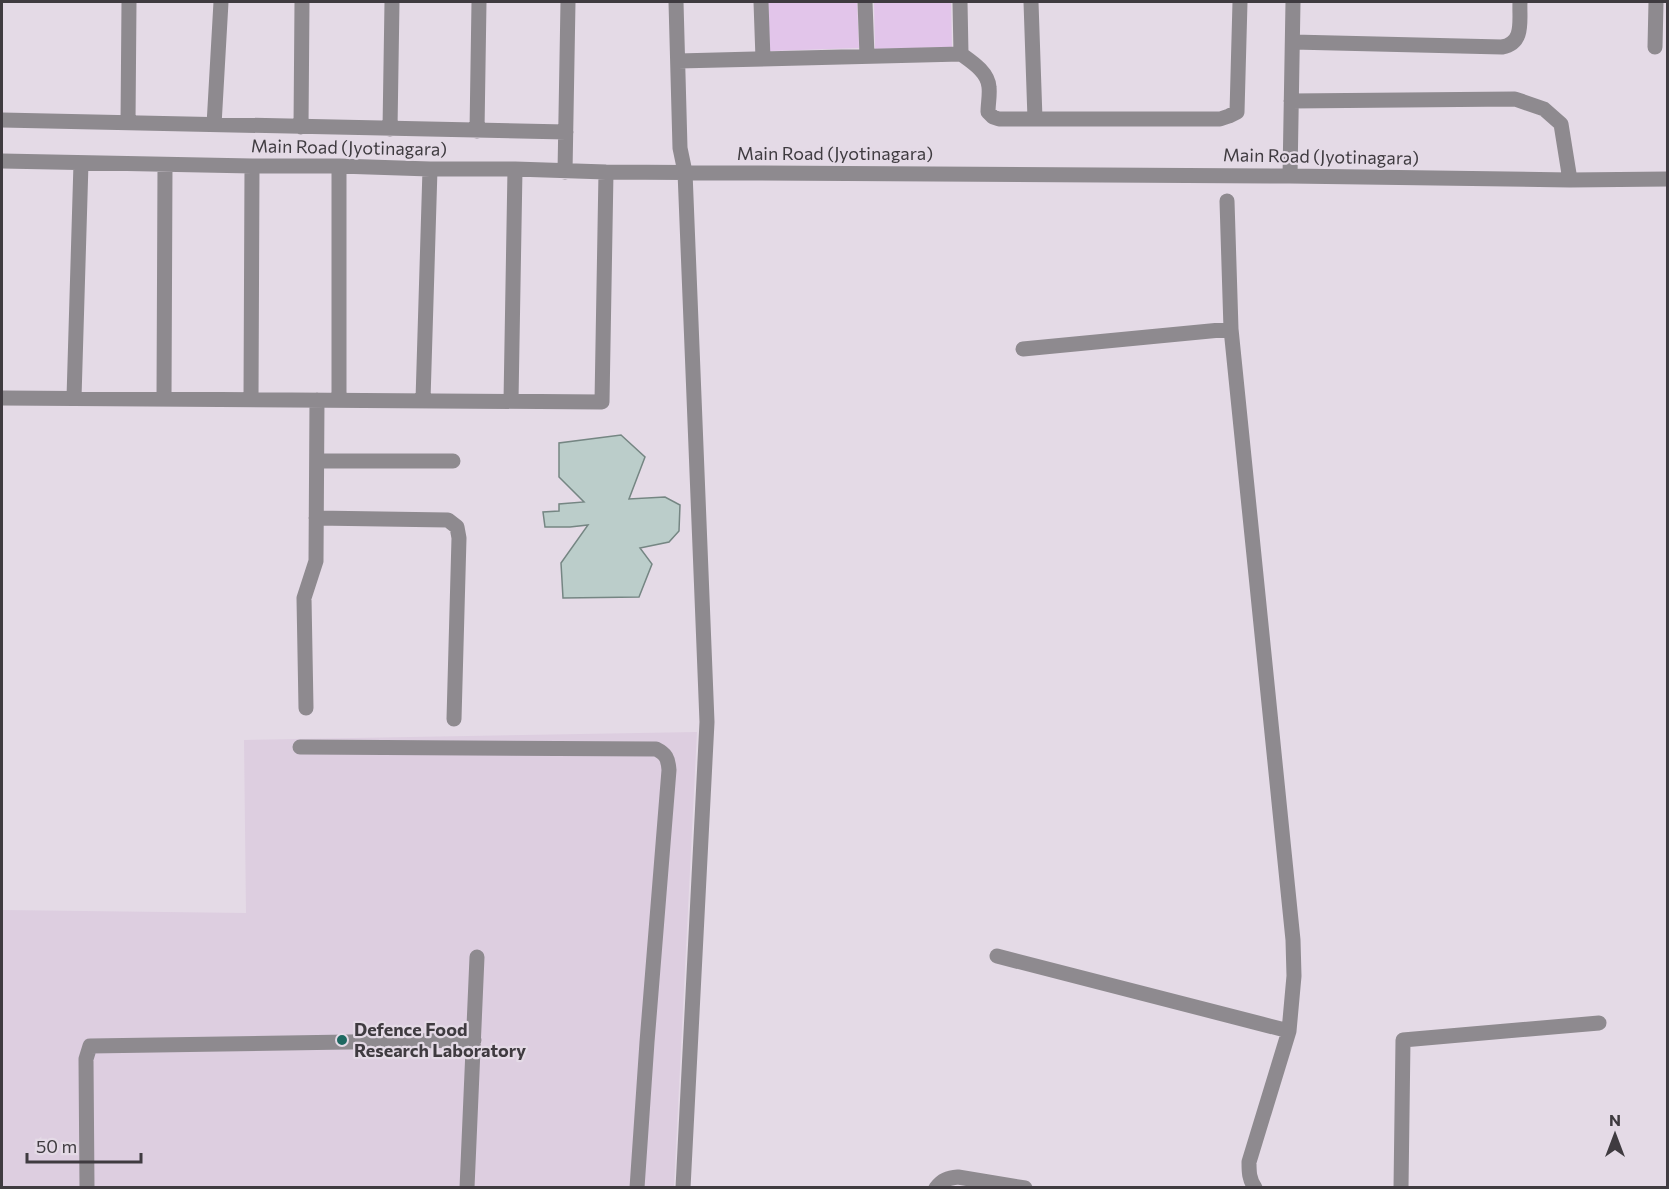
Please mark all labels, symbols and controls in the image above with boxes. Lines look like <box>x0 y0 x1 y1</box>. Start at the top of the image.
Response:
street label: Main Road (Jyotinagara) <box>251 134 447 160</box>
street label: Main Road (Jyotinagara) <box>737 142 933 164</box>
street label: Main Road (Jyotinagara) <box>1223 143 1419 169</box>
place label: Defence Food Research Laboratory <box>354 1018 526 1061</box>
marker: Defence Food Research Laboratory <box>335 1033 349 1047</box>
north arrow <box>1585 1105 1645 1165</box>
text: N <box>1609 1110 1621 1129</box>
scale bar <box>27 1126 141 1164</box>
text: 50 m <box>36 1135 77 1157</box>

